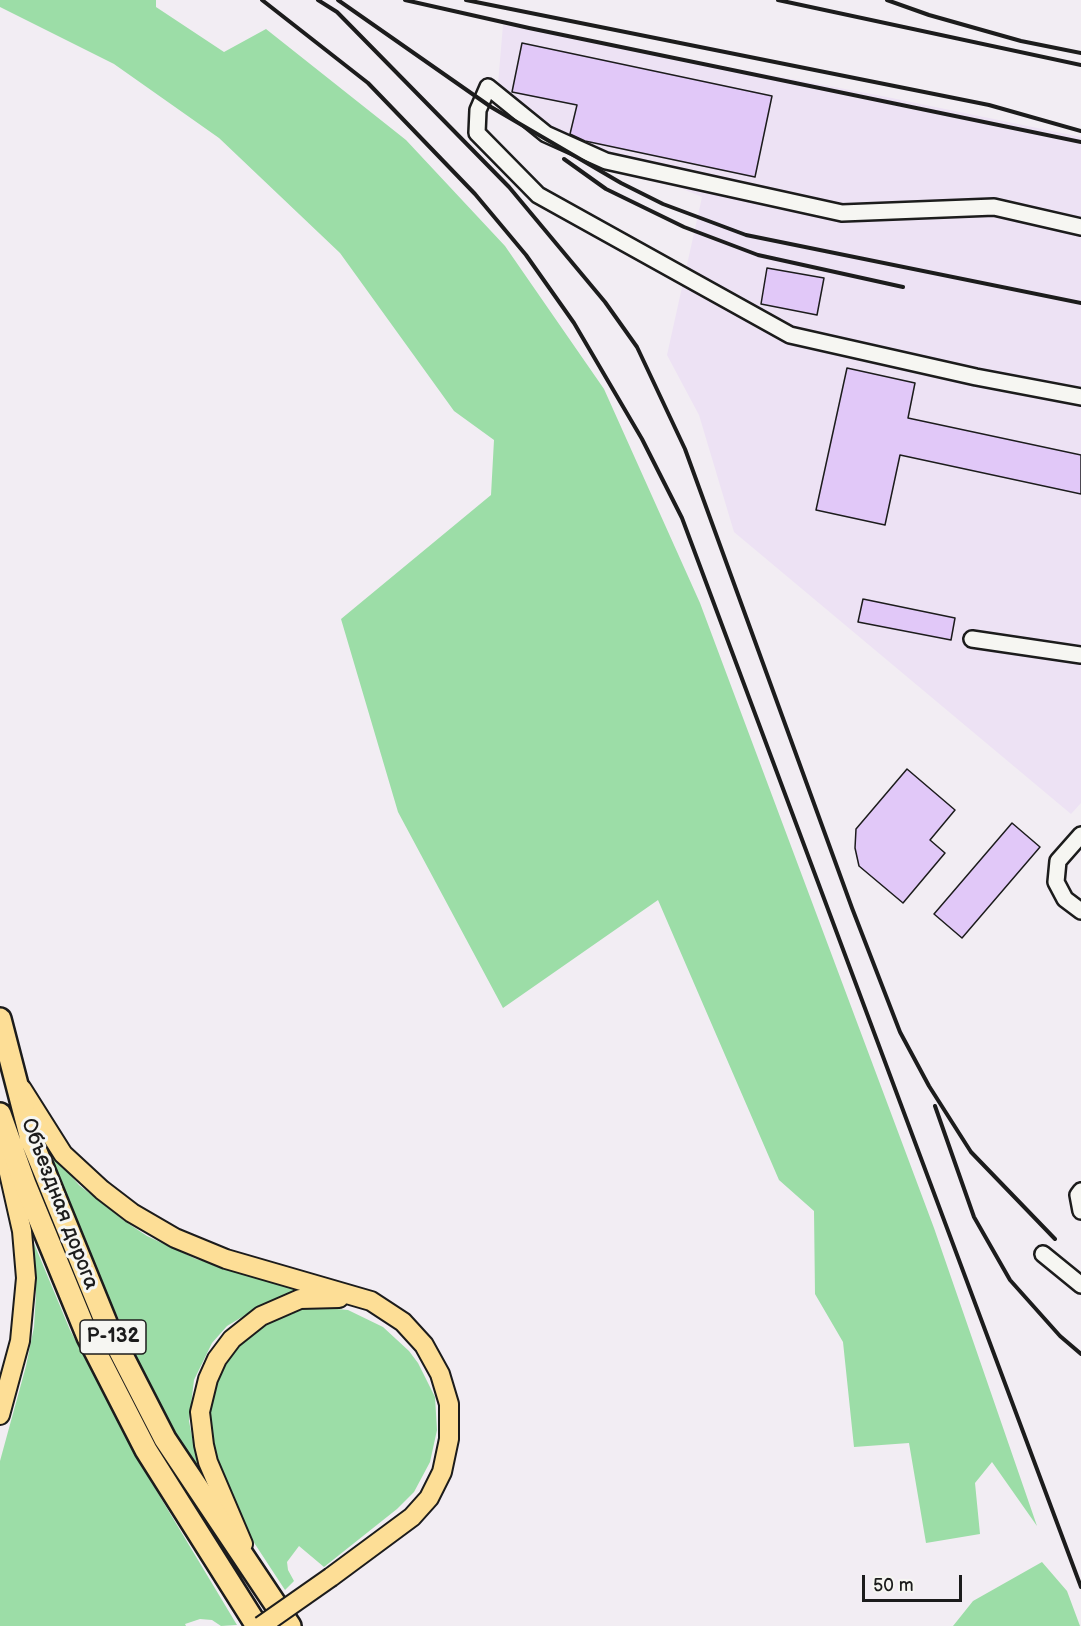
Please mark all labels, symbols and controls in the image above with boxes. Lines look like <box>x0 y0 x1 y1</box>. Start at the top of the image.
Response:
street label: Объездная дорога <box>15 1115 103 1293</box>
road number: Р-132 <box>80 1320 146 1354</box>
scale bar <box>865 1563 966 1601</box>
text: 50 m <box>873 1575 914 1596</box>

